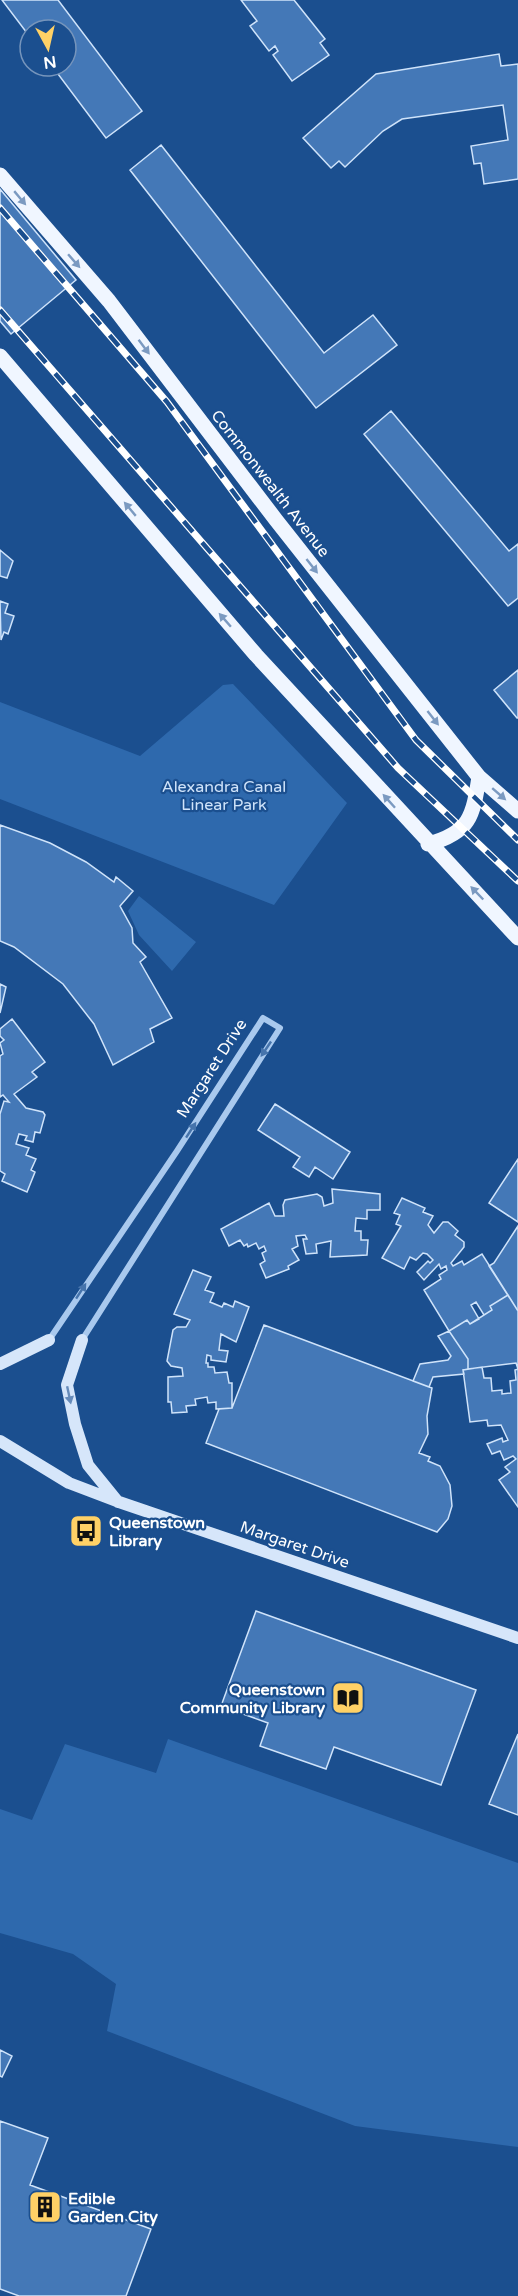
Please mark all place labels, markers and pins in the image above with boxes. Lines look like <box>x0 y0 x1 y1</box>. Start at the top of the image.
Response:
bus stop icon: Queenstown Library <box>68 1513 104 1549</box>
place label: Queenstown Library <box>109 1513 205 1551</box>
place label: Queenstown Community Library <box>180 1680 325 1718</box>
library icon: Queenstown Community Library <box>330 1680 366 1716</box>
building icon: Edible Garden City <box>27 2189 63 2225</box>
place label: Edible Garden City <box>68 2189 158 2227</box>

